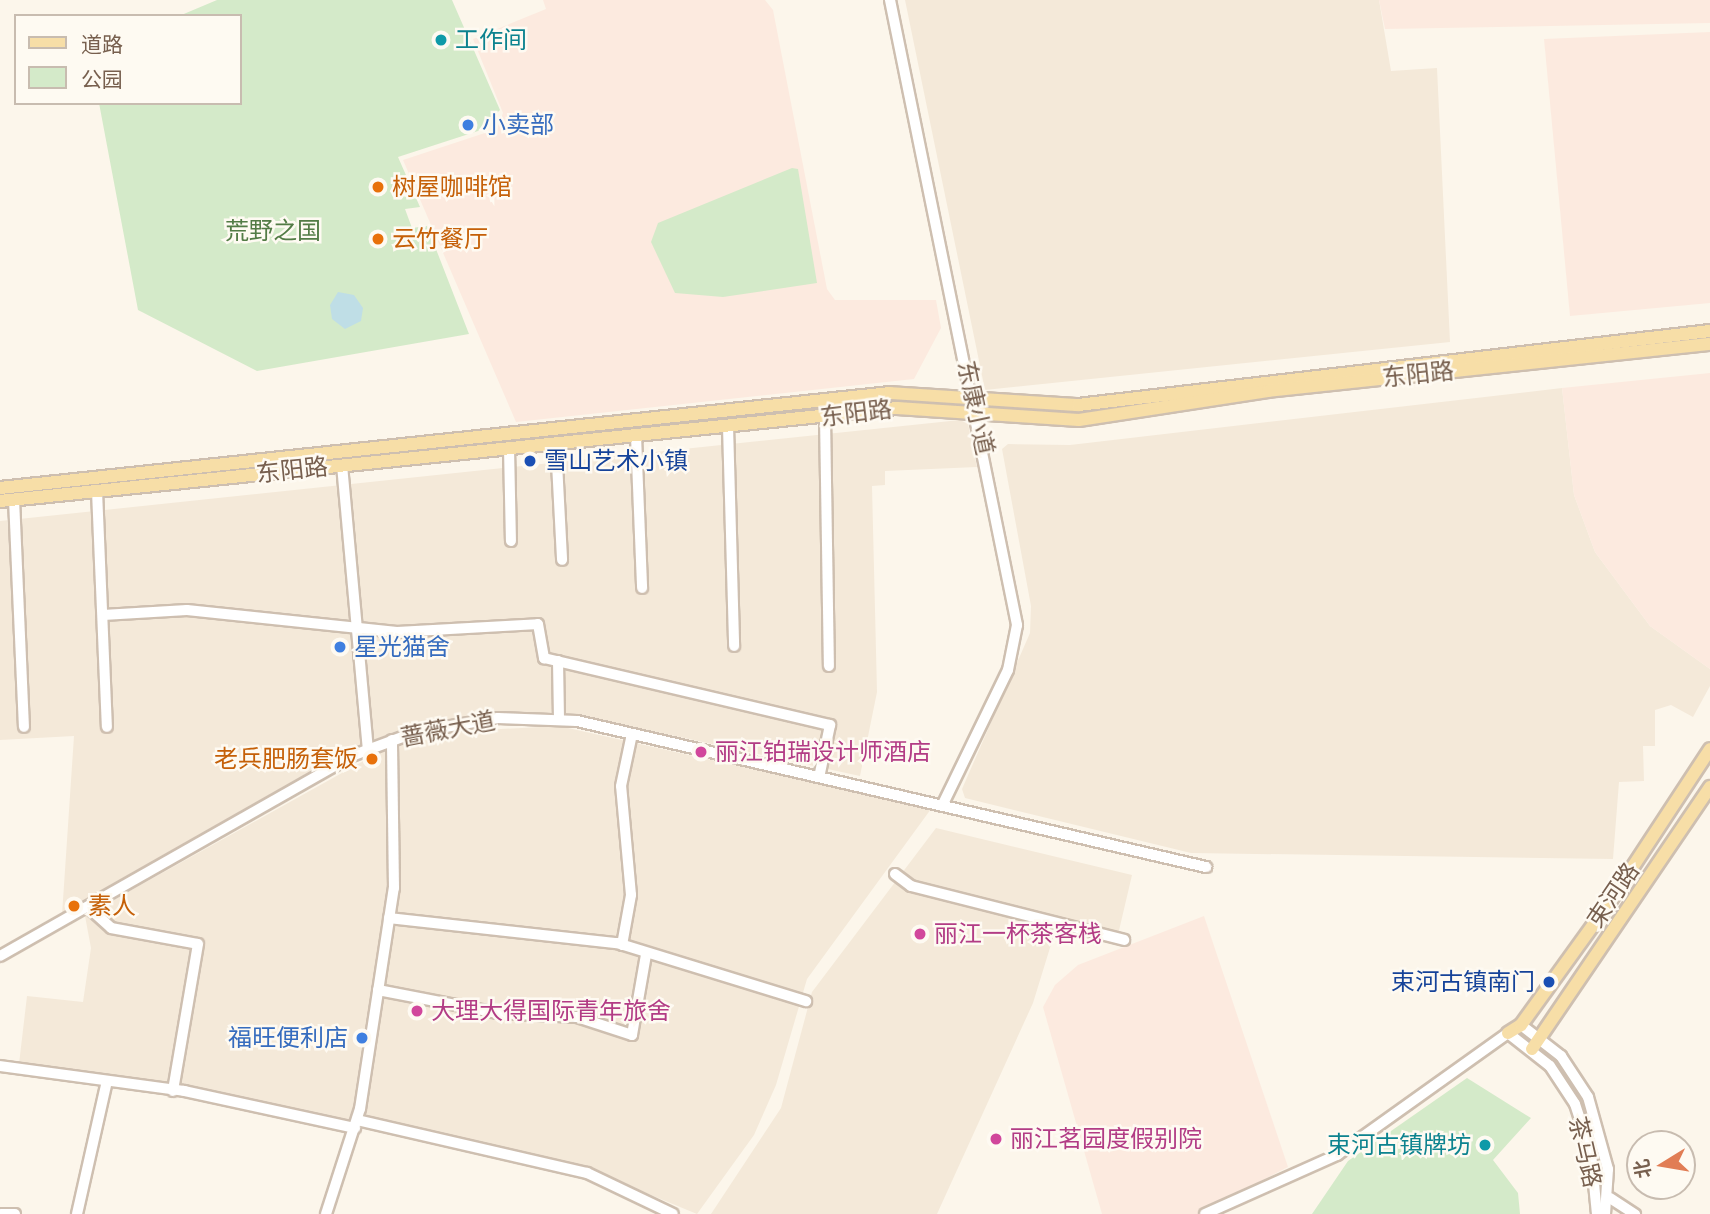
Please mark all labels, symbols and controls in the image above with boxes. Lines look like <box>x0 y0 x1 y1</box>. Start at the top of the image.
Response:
legend <box>14 14 242 105</box>
place label: 工作间 <box>455 26 527 54</box>
text: 道路 <box>81 32 123 56</box>
marker: 工作间 <box>433 32 449 48</box>
text: 公园 <box>81 67 123 91</box>
place label: 小卖部 <box>482 111 554 139</box>
marker: 小卖部 <box>460 117 476 133</box>
place label: 树屋咖啡馆 <box>392 173 512 201</box>
marker: 树屋咖啡馆 <box>370 179 386 195</box>
park label: 荒野之国 <box>225 217 321 245</box>
place label: 云竹餐厅 <box>392 225 488 253</box>
marker: 云竹餐厅 <box>370 231 386 247</box>
street label: 东阳路 <box>1381 356 1455 392</box>
street label: 东康小道 <box>952 358 1000 458</box>
street label: 东阳路 <box>819 394 893 432</box>
place label: 雪山艺术小镇 <box>544 447 688 475</box>
street label: 东阳路 <box>255 452 329 488</box>
marker: 雪山艺术小镇 <box>522 453 538 469</box>
place label: 星光猫舍 <box>354 633 450 661</box>
marker: 星光猫舍 <box>332 639 348 655</box>
street label: 蔷薇大道 <box>398 706 498 752</box>
place label: 丽江铂瑞设计师酒店 <box>715 738 931 766</box>
marker: 丽江铂瑞设计师酒店 <box>693 744 709 760</box>
place label: 老兵肥肠套饭 <box>214 745 358 773</box>
marker: 老兵肥肠套饭 <box>364 751 380 767</box>
street label: 束河路 <box>1581 857 1645 933</box>
place label: 素人 <box>88 892 136 920</box>
marker: 素人 <box>66 898 82 914</box>
place label: 丽江一杯茶客栈 <box>934 920 1102 948</box>
marker: 丽江一杯茶客栈 <box>912 926 928 942</box>
place label: 束河古镇南门 <box>1391 968 1535 996</box>
marker: 束河古镇南门 <box>1541 974 1557 990</box>
place label: 大理大得国际青年旅舍 <box>431 997 671 1025</box>
marker: 大理大得国际青年旅舍 <box>409 1003 425 1019</box>
place label: 福旺便利店 <box>228 1024 348 1052</box>
marker: 福旺便利店 <box>354 1030 370 1046</box>
street label: 茶马路 <box>1563 1114 1607 1190</box>
place label: 丽江茗园度假别院 <box>1010 1125 1202 1153</box>
north arrow <box>1626 1130 1696 1200</box>
marker: 丽江茗园度假别院 <box>988 1131 1004 1147</box>
place label: 束河古镇牌坊 <box>1327 1131 1471 1159</box>
marker: 束河古镇牌坊 <box>1477 1137 1493 1153</box>
text: 北 <box>1630 1157 1655 1180</box>

